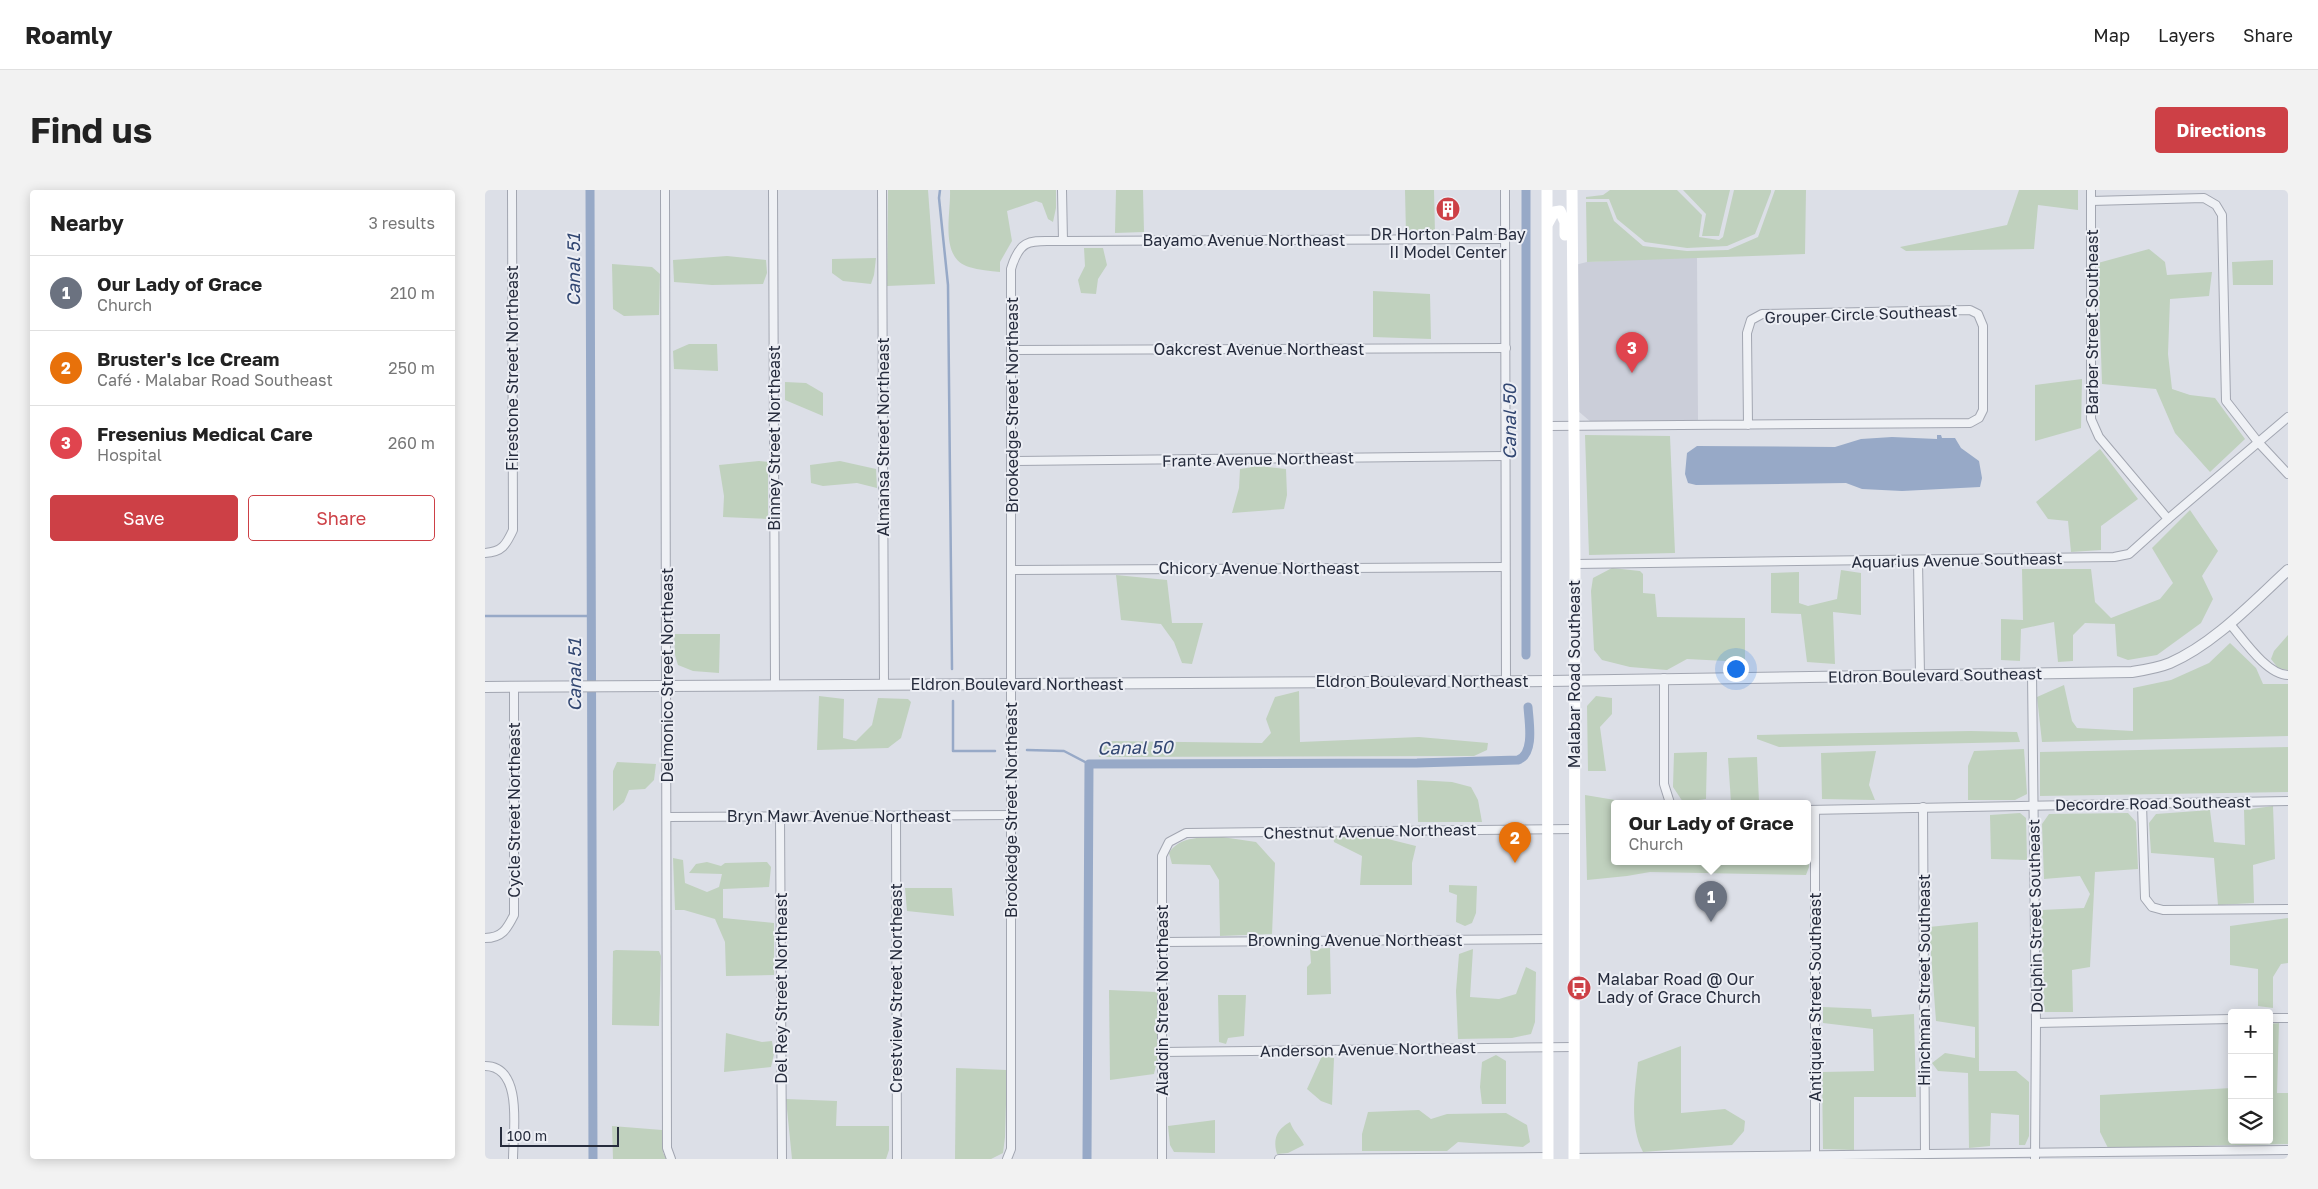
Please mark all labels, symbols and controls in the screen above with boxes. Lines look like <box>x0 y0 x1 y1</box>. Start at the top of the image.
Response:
text: Roamly <box>25 20 113 49</box>
text: Map <box>2093 24 2130 46</box>
text: Layers <box>2158 24 2215 46</box>
text: Share <box>2243 24 2293 46</box>
button: Directions <box>2155 107 2288 153</box>
text: Find us <box>30 109 152 151</box>
building icon: DR Horton Palm Bay II Model Center <box>1435 196 1461 222</box>
text: Nearby <box>50 210 124 236</box>
text: 3 results <box>368 213 435 233</box>
place label: DR Horton Palm Bay II Model Center <box>1370 224 1526 262</box>
street label: Barber Street Southeast <box>2082 229 2102 415</box>
street label: Bayamo Avenue Northeast <box>1143 230 1345 250</box>
water label: Canal 51 <box>562 233 584 307</box>
street label: Firestone Street Northeast <box>502 265 522 471</box>
text: Our Lady of Grace <box>97 272 262 295</box>
text: 1 <box>62 283 70 303</box>
text: 210 m <box>390 283 435 303</box>
text: Church <box>97 295 152 315</box>
street label: Brookedge Street Northeast <box>1002 297 1022 513</box>
street label: Grouper Circle Southeast <box>1764 301 1958 327</box>
pin: 3 <box>1616 332 1648 373</box>
street label: Almansa Street Northeast <box>873 337 893 537</box>
street label: Oakcrest Avenue Northeast <box>1154 339 1364 359</box>
street label: Binney Street Northeast <box>764 345 784 531</box>
text: Bruster's Ice Cream <box>97 347 279 370</box>
text: 2 <box>61 358 71 378</box>
text: 250 m <box>388 358 435 378</box>
text: Café · Malabar Road Southeast <box>97 370 333 390</box>
water label: Canal 50 <box>1498 382 1520 460</box>
text: Fresenius Medical Care <box>97 422 313 445</box>
text: 3 <box>61 433 71 453</box>
text: 260 m <box>388 433 435 453</box>
text: Hospital <box>97 445 162 465</box>
street label: Frante Avenue Northeast <box>1162 447 1354 471</box>
button: Save <box>50 495 238 541</box>
button: Share <box>248 495 435 541</box>
street label: Aquarius Avenue Southeast <box>1851 548 2063 572</box>
street label: Chicory Avenue Northeast <box>1158 558 1360 578</box>
street label: Delmonico Street Northeast <box>657 568 677 782</box>
street label: Malabar Road Southeast <box>1564 580 1584 768</box>
water label: Canal 51 <box>563 638 585 712</box>
your location <box>1723 656 1749 682</box>
street label: Eldron Boulevard Southeast <box>1828 663 2042 687</box>
street label: Eldron Boulevard Northeast <box>1315 671 1529 691</box>
street label: Eldron Boulevard Northeast <box>910 674 1124 694</box>
street label: Brookedge Street Northeast <box>1001 702 1021 918</box>
street label: Cycle Street Northeast <box>504 722 524 898</box>
water label: Canal 50 <box>1097 735 1175 759</box>
street label: Decordre Road Southeast <box>2055 791 2251 815</box>
popup <box>1611 800 1811 865</box>
street label: Bryn Mawr Avenue Northeast <box>727 806 951 826</box>
text: Our Lady of Grace <box>1628 811 1794 834</box>
street label: Chestnut Avenue Northeast <box>1263 819 1477 843</box>
street label: Dolphin Street Southeast <box>2023 819 2047 1013</box>
pin: 2 <box>1499 822 1531 863</box>
text: Church <box>1628 834 1683 854</box>
street label: Hinchman Street Southeast <box>1914 874 1934 1086</box>
pin: 1 <box>1695 881 1727 922</box>
street label: Crestview Street Northeast <box>886 883 906 1093</box>
street label: Del Rey Street Northeast <box>771 892 791 1084</box>
street label: Antiquera Street Southeast <box>1805 892 1825 1102</box>
street label: Aladdin Street Northeast <box>1152 904 1172 1096</box>
street label: Browning Avenue Northeast <box>1247 930 1463 950</box>
place label: Malabar Road @ Our Lady of Grace Church <box>1597 969 1761 1007</box>
bus stop icon: Malabar Road @ Our Lady of Grace Church <box>1566 975 1592 1001</box>
map controls <box>2228 1009 2273 1144</box>
button: + <box>2228 1009 2273 1054</box>
street label: Anderson Avenue Northeast <box>1260 1037 1476 1061</box>
button: − <box>2228 1054 2273 1099</box>
button: layers <box>2228 1099 2273 1144</box>
scale bar <box>500 1124 619 1147</box>
text: 100 m <box>507 1127 547 1144</box>

